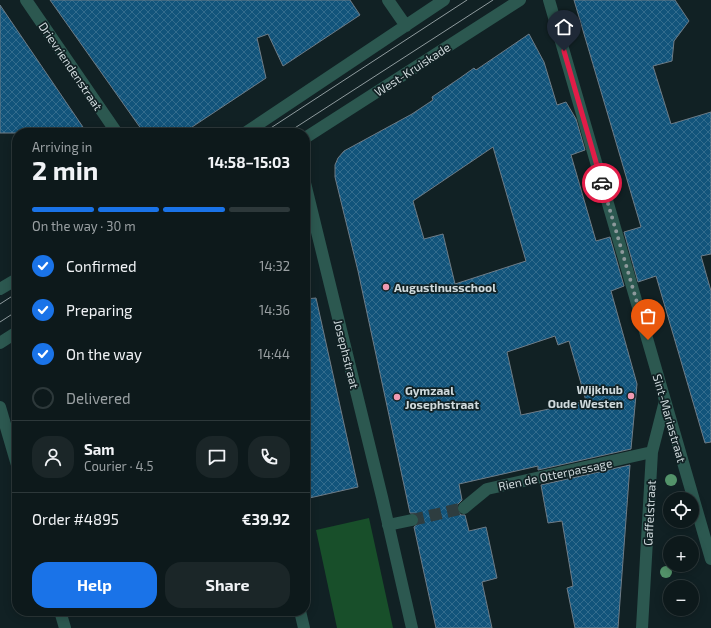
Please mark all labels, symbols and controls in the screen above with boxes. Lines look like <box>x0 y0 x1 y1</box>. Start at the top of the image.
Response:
pin <box>547 10 581 51</box>
icon: home <box>553 16 575 38</box>
street label: Drievriendenstraat <box>36 19 106 113</box>
street label: West-Kruiskade <box>372 39 452 99</box>
text: Arriving in <box>32 139 92 155</box>
text: 14:58–15:03 <box>208 153 290 171</box>
text: 2 min <box>32 154 98 185</box>
courier <box>582 163 622 203</box>
icon: car <box>591 172 613 194</box>
text: On the way · 30 m <box>32 218 136 234</box>
icon: check <box>32 255 54 277</box>
text: Confirmed <box>66 257 137 275</box>
text: 14:32 <box>259 258 290 274</box>
place label: Augustinusschool <box>394 280 496 294</box>
marker: Augustinusschool <box>381 282 391 292</box>
icon: check <box>32 299 54 321</box>
pin <box>631 299 665 340</box>
text: Preparing <box>66 301 132 319</box>
text: 14:36 <box>259 302 290 318</box>
icon: bag <box>637 305 659 327</box>
street label: Josephstraat <box>332 318 362 390</box>
icon: check <box>32 343 54 365</box>
text: On the way <box>66 345 142 363</box>
text: 14:44 <box>258 346 290 362</box>
street label: Sint-Mariastraat <box>651 372 689 464</box>
place label: Wijkhub Oude Westen <box>548 382 623 410</box>
place label: Gymzaal Josephstraat <box>405 383 479 411</box>
text: Delivered <box>66 389 131 407</box>
marker: Wijkhub Oude Westen <box>626 391 636 401</box>
marker: Gymzaal Josephstraat <box>392 392 402 402</box>
button: person <box>32 436 74 478</box>
button: chat <box>196 436 238 478</box>
button: phone <box>248 436 290 478</box>
text: Sam <box>84 440 115 458</box>
street label: Rien de Otterpassage <box>497 455 613 493</box>
text: Courier · 4.5 <box>84 458 153 474</box>
street label: Gaffelstraat <box>640 479 658 546</box>
map controls <box>663 492 699 616</box>
button: locate <box>663 492 699 528</box>
text: Order #4895 <box>32 510 119 528</box>
text: €39.92 <box>242 510 290 528</box>
button: + <box>663 536 699 572</box>
button: Help <box>32 562 157 608</box>
button: Share <box>165 562 290 608</box>
button: − <box>663 580 699 616</box>

